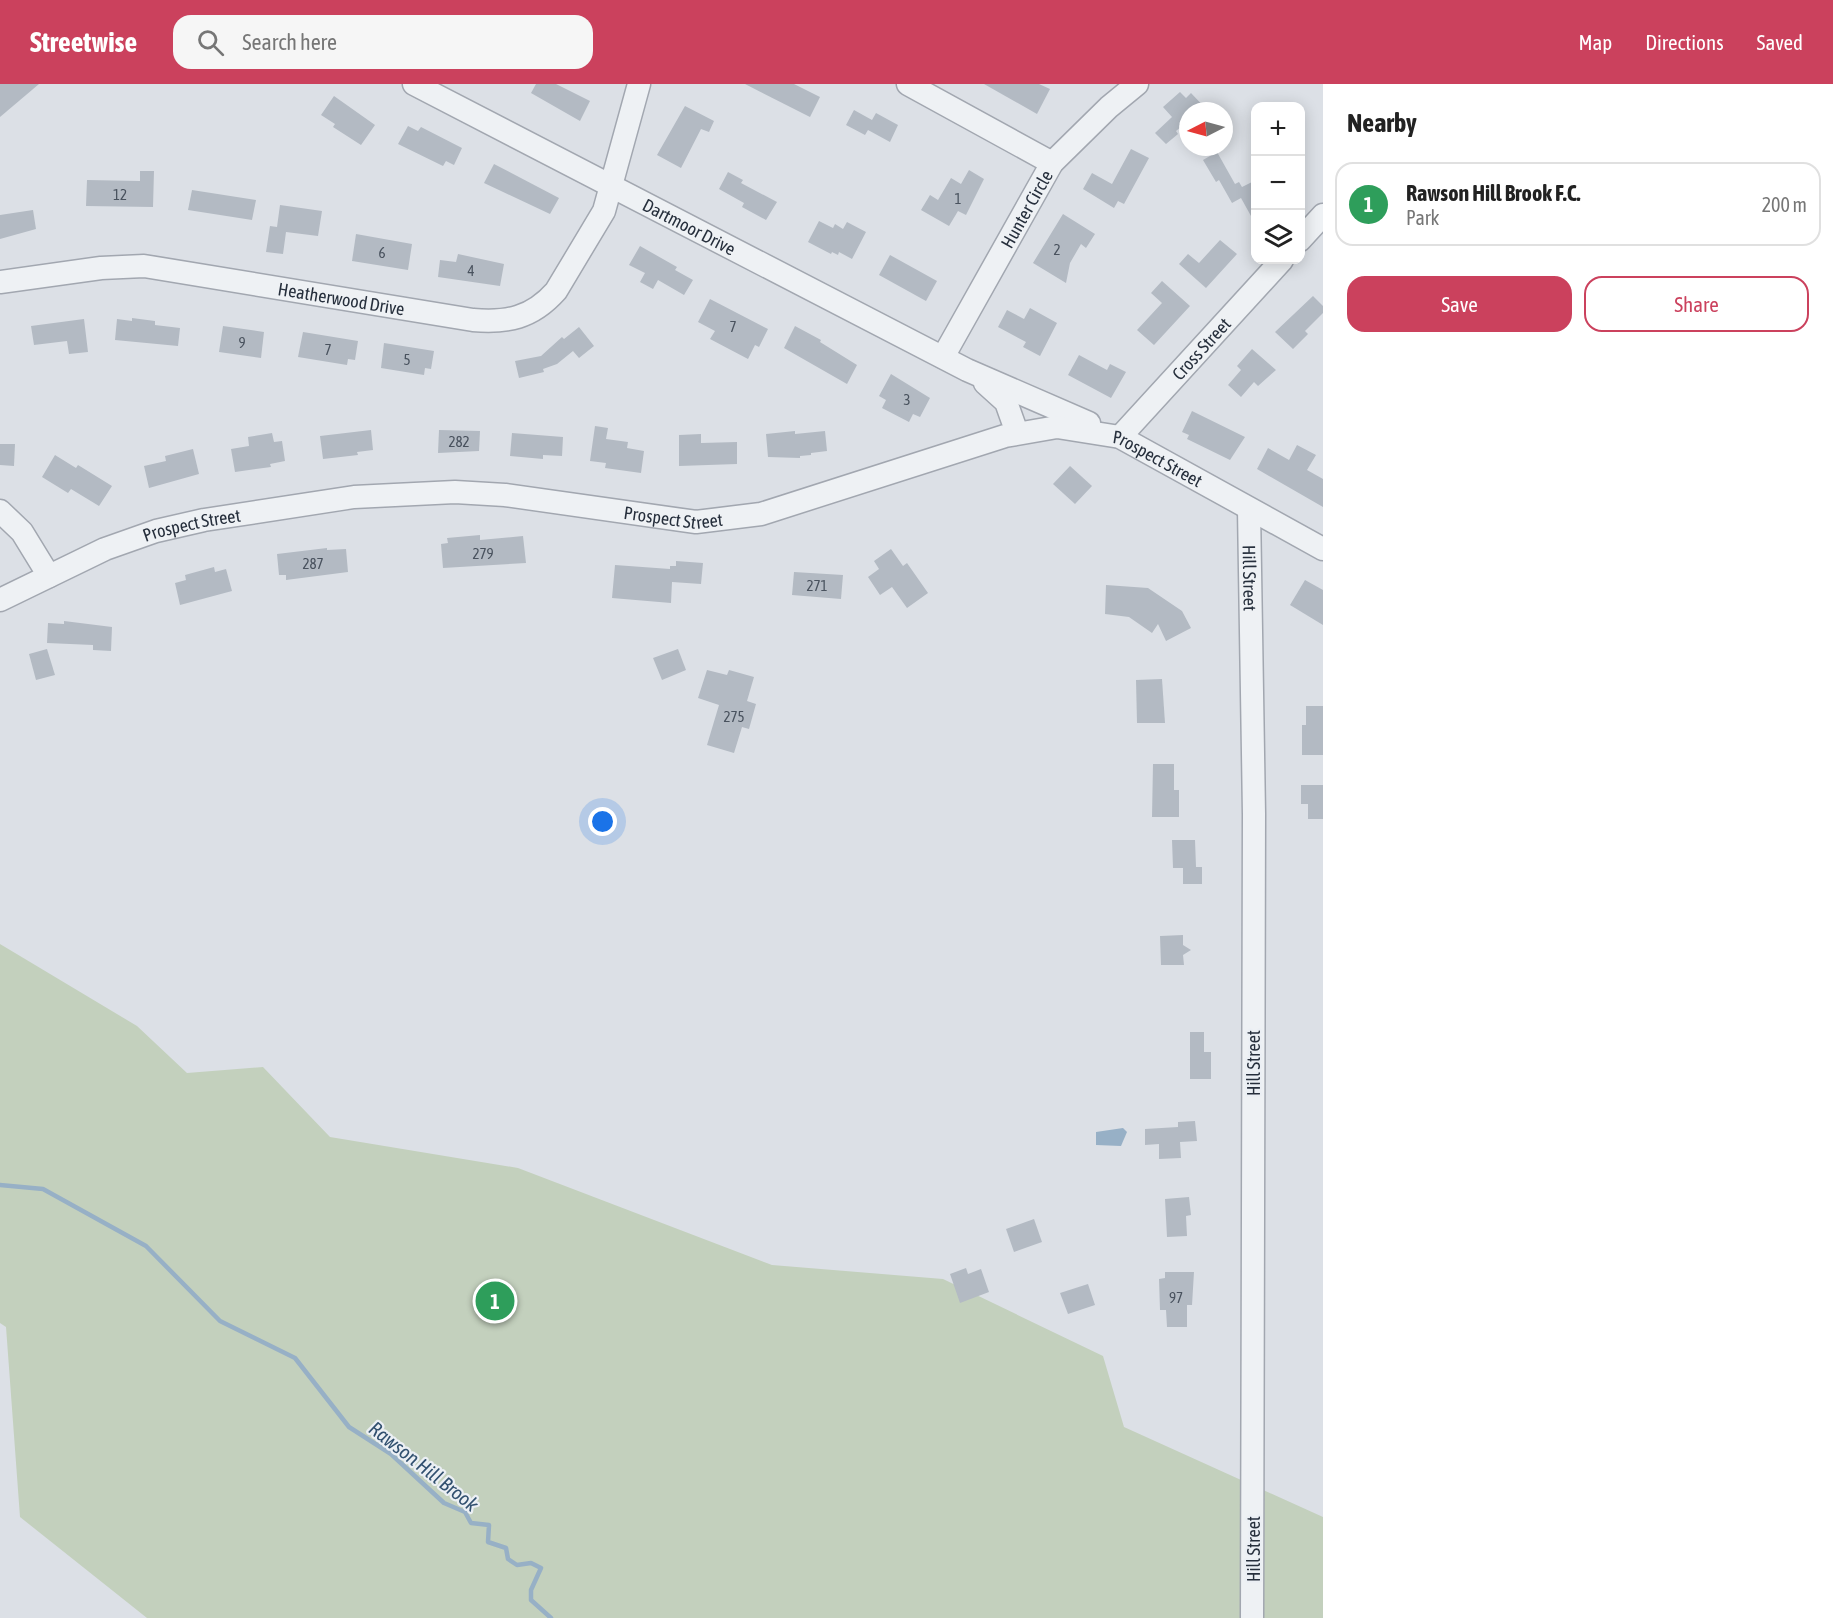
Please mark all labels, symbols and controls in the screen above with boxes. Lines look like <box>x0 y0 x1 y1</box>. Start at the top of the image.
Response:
search box <box>173 15 593 69</box>
text: Streetwise <box>30 26 137 58</box>
icon: search <box>194 26 227 59</box>
text: Search here <box>242 29 337 55</box>
text: Map <box>1578 30 1612 54</box>
text: Directions <box>1645 30 1724 54</box>
text: Saved <box>1757 30 1803 54</box>
north arrow <box>1179 102 1233 156</box>
map controls <box>1251 102 1305 264</box>
button: + <box>1251 102 1305 156</box>
text: Nearby <box>1347 108 1417 138</box>
button: − <box>1251 156 1305 210</box>
street label: Hunter Circle <box>996 166 1056 251</box>
text: Rawson Hill Brook F.C. <box>1406 180 1580 206</box>
house number: 12 <box>113 186 127 203</box>
house number: 1 <box>954 190 962 207</box>
text: 1 <box>1364 193 1373 216</box>
text: 200 m <box>1762 193 1807 216</box>
street label: Dartmoor Drive <box>639 194 739 259</box>
text: Park <box>1406 206 1439 229</box>
button: layers <box>1251 210 1305 264</box>
house number: 2 <box>1053 241 1061 258</box>
house number: 6 <box>378 244 386 261</box>
house number: 4 <box>467 262 475 279</box>
button: Save <box>1347 276 1572 332</box>
button: Share <box>1584 276 1809 332</box>
street label: Heatherwood Drive <box>277 278 406 319</box>
street label: Cross Street <box>1167 313 1235 384</box>
house number: 7 <box>729 318 737 335</box>
house number: 9 <box>238 334 246 351</box>
house number: 7 <box>324 341 332 358</box>
house number: 5 <box>403 351 411 368</box>
house number: 3 <box>903 391 911 408</box>
street label: Prospect Street <box>1112 426 1206 491</box>
house number: 282 <box>448 433 470 450</box>
street label: Prospect Street <box>623 501 724 532</box>
street label: Prospect Street <box>140 504 242 545</box>
house number: 279 <box>472 545 494 562</box>
street label: Hill Street <box>1239 545 1261 611</box>
house number: 287 <box>302 555 324 572</box>
house number: 271 <box>806 577 828 594</box>
house number: 275 <box>723 708 745 725</box>
your location <box>588 807 617 836</box>
street label: Hill Street <box>1243 1030 1264 1096</box>
pin: 1 <box>476 1278 514 1324</box>
house number: 97 <box>1169 1289 1183 1306</box>
water label: Rawson Hill Brook <box>365 1416 483 1516</box>
street label: Hill Street <box>1243 1516 1264 1582</box>

